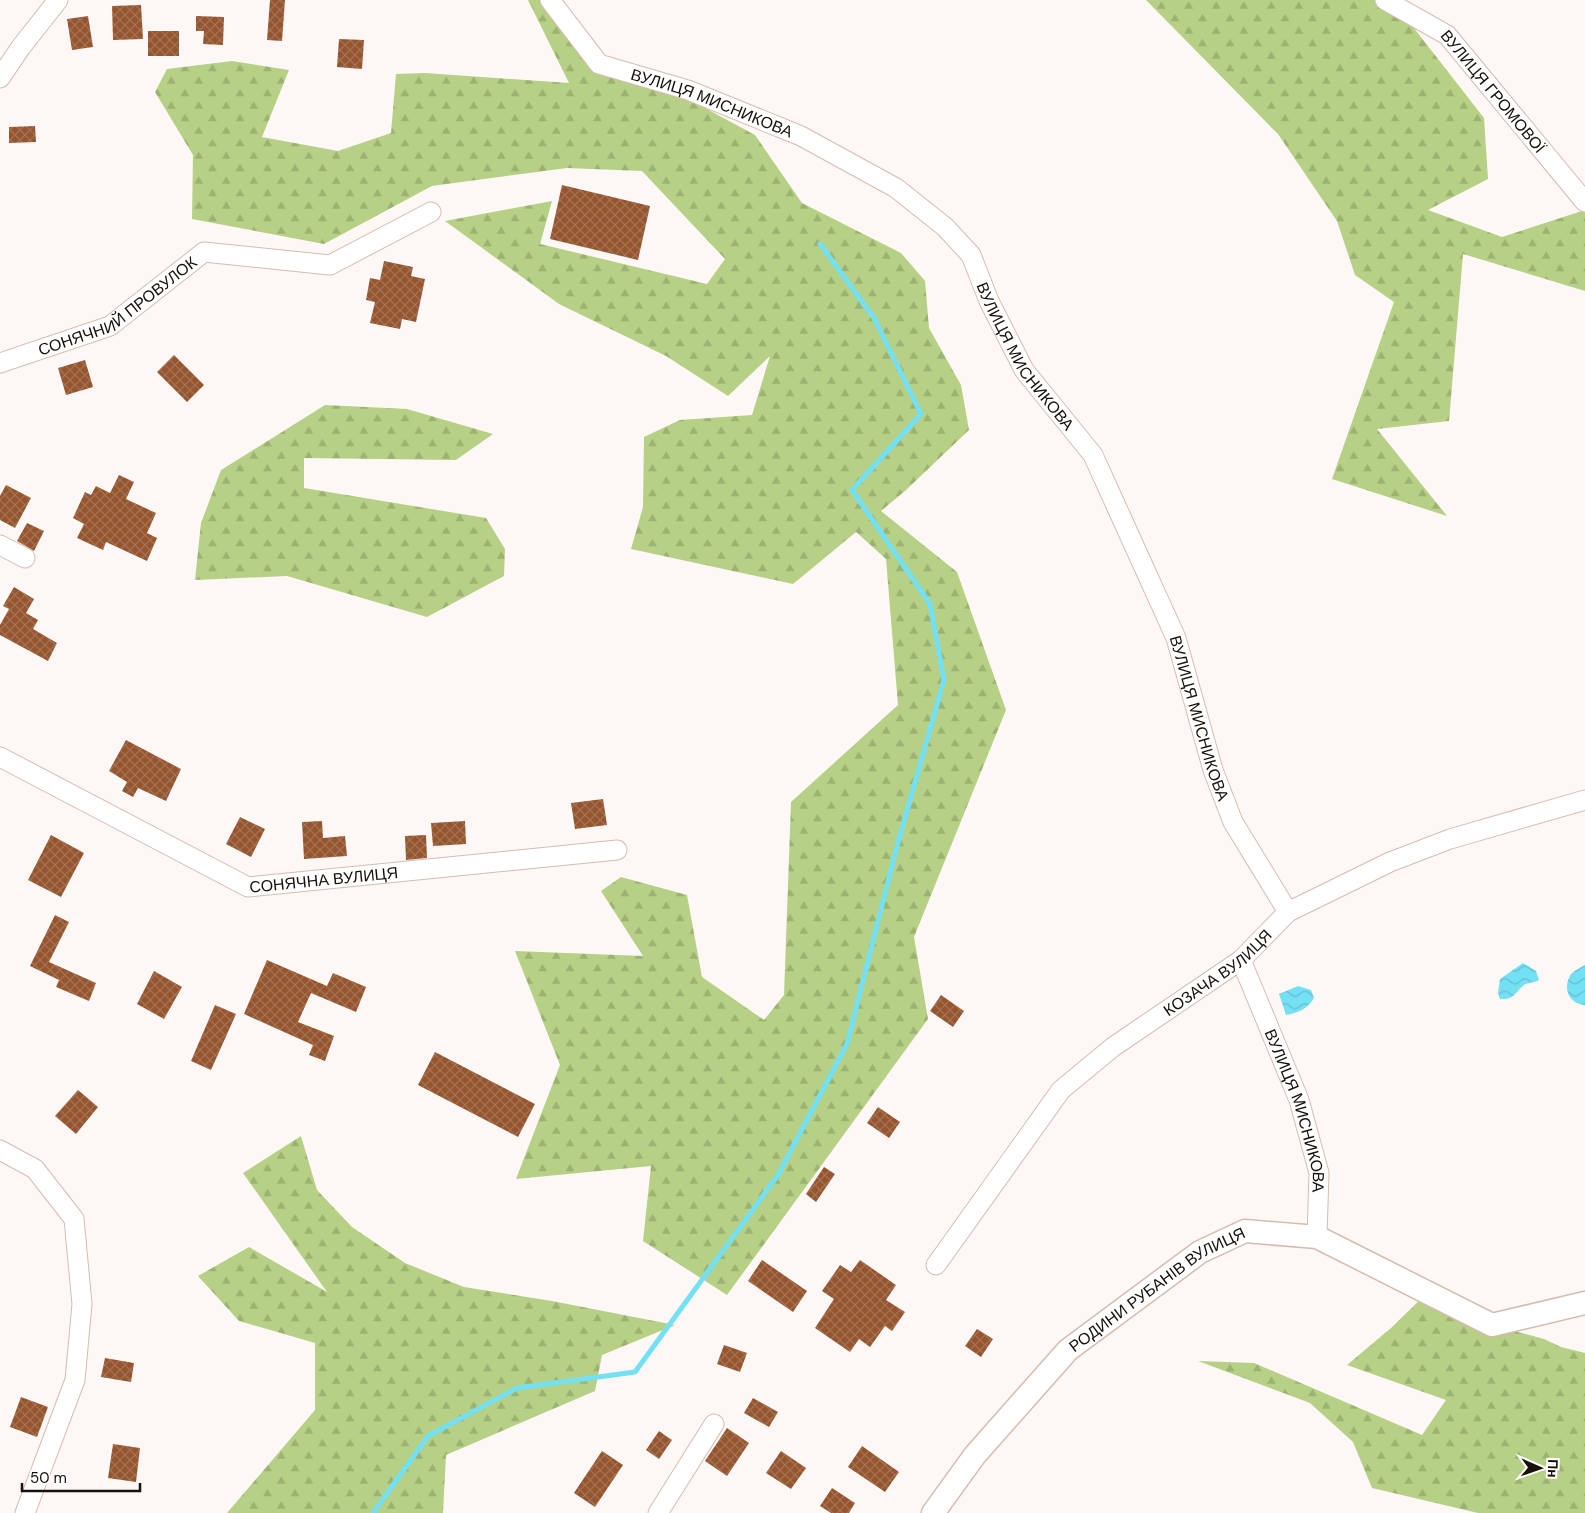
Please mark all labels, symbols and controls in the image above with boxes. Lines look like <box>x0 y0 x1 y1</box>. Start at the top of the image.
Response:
street label: ВУЛИЦЯ ГРОМОВОЇ <box>1436 25 1550 158</box>
street label: ВУЛИЦЯ МИСНИКОВА <box>628 64 796 143</box>
street label: СОНЯЧНИЙ ПРОВУЛОК <box>35 251 202 360</box>
street label: ВУЛИЦЯ МИСНИКОВА <box>972 279 1079 435</box>
street label: ВУЛИЦЯ МИСНИКОВА <box>1165 633 1234 804</box>
street label: СОНЯЧНА ВУЛИЦЯ <box>248 862 399 898</box>
street label: КОЗАЧА ВУЛИЦЯ <box>1159 925 1276 1021</box>
street label: ВУЛИЦЯ МИСНИКОВА <box>1260 1026 1329 1193</box>
street label: РОДИНИ РУБАНІВ ВУЛИЦЯ <box>1065 1222 1249 1357</box>
north arrow <box>1515 1443 1565 1493</box>
text: Пн <box>1544 1459 1562 1478</box>
scale bar <box>22 1460 140 1492</box>
text: 50 m <box>30 1468 67 1488</box>

